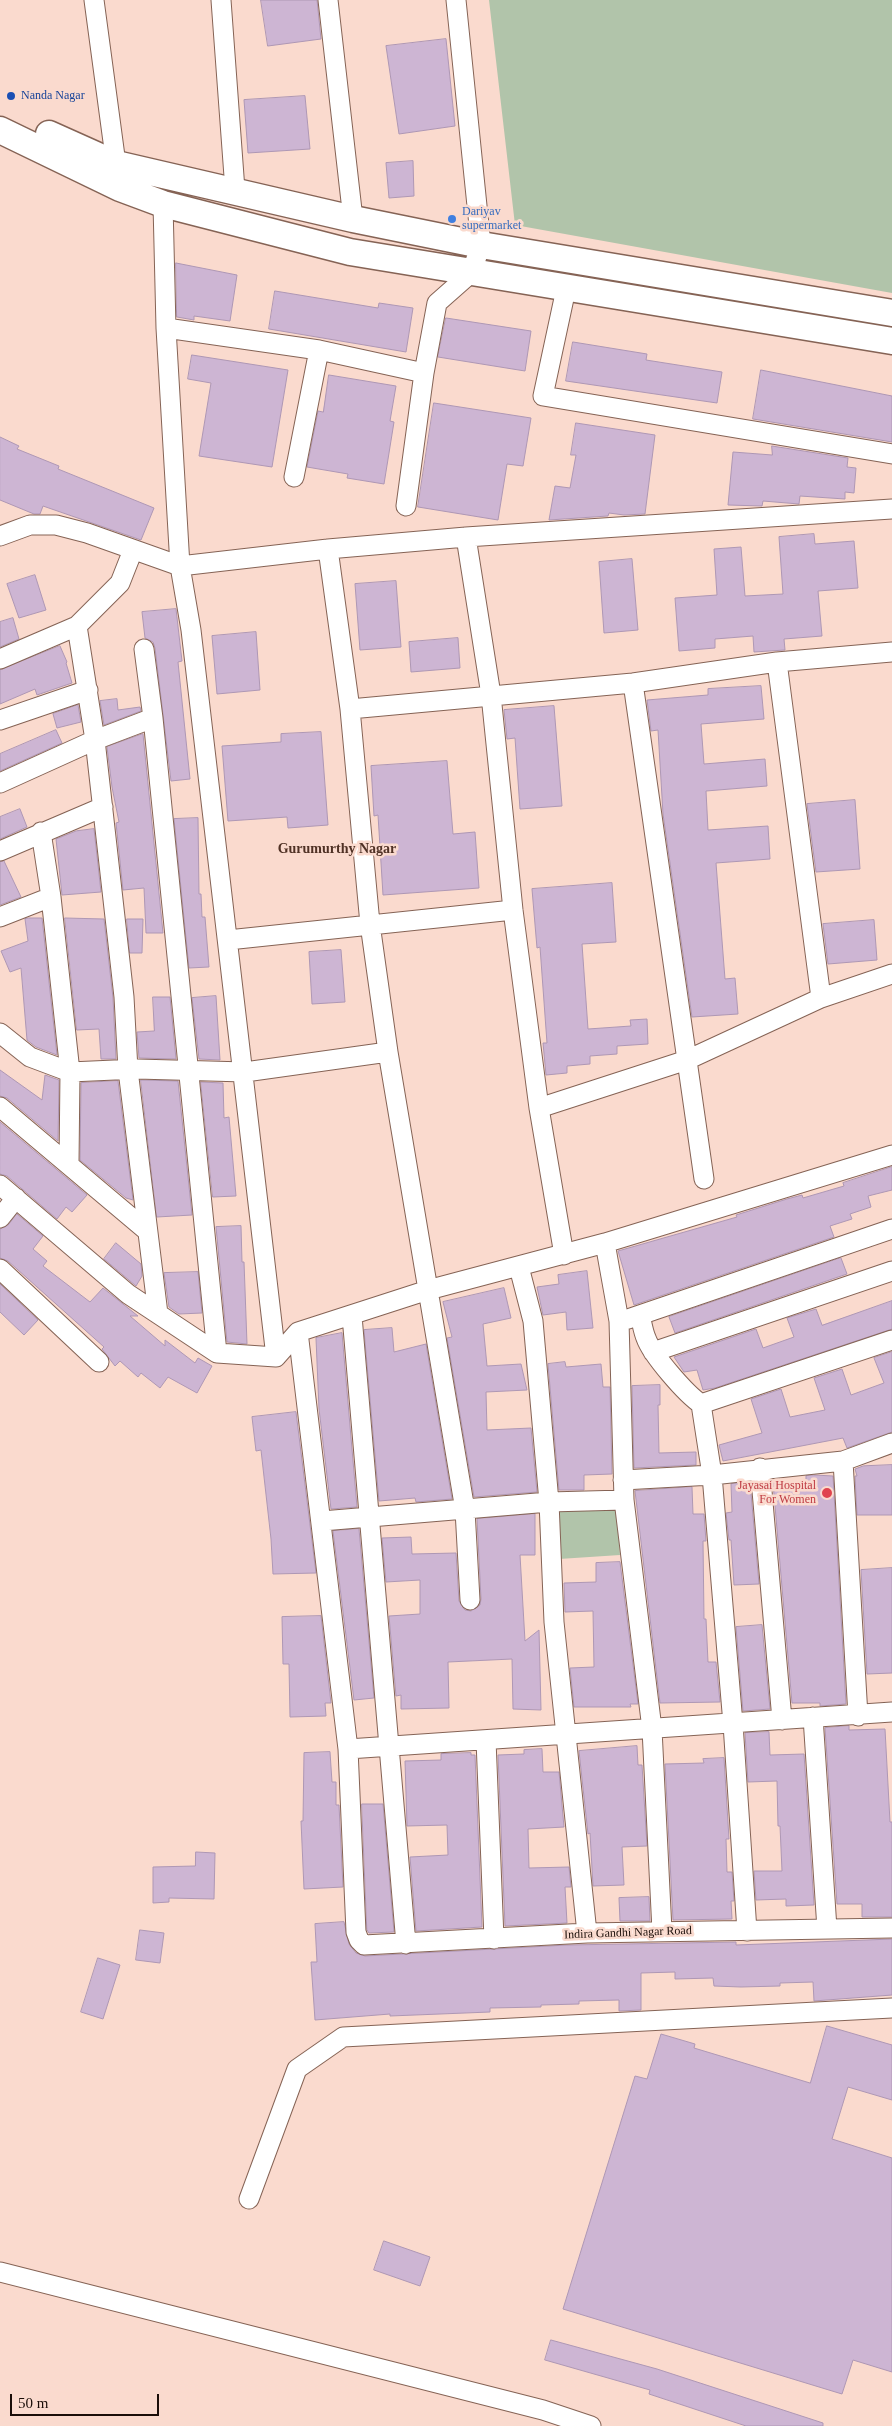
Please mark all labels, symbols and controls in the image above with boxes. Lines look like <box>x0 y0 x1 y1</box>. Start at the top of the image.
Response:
place label: Nanda Nagar <box>21 89 85 103</box>
marker: Nanda Nagar <box>5 90 17 102</box>
place label: Dariyav supermarket <box>462 205 521 233</box>
marker: Dariyav supermarket <box>446 213 458 225</box>
district label: Gurumurthy Nagar <box>278 841 396 857</box>
place label: Jayasai Hospital For Women <box>738 1479 816 1507</box>
marker: Jayasai Hospital For Women <box>820 1486 834 1500</box>
street label: Indira Gandhi Nagar Road <box>564 1924 692 1942</box>
scale bar <box>12 2384 161 2416</box>
text: 50 m <box>18 2395 48 2411</box>

